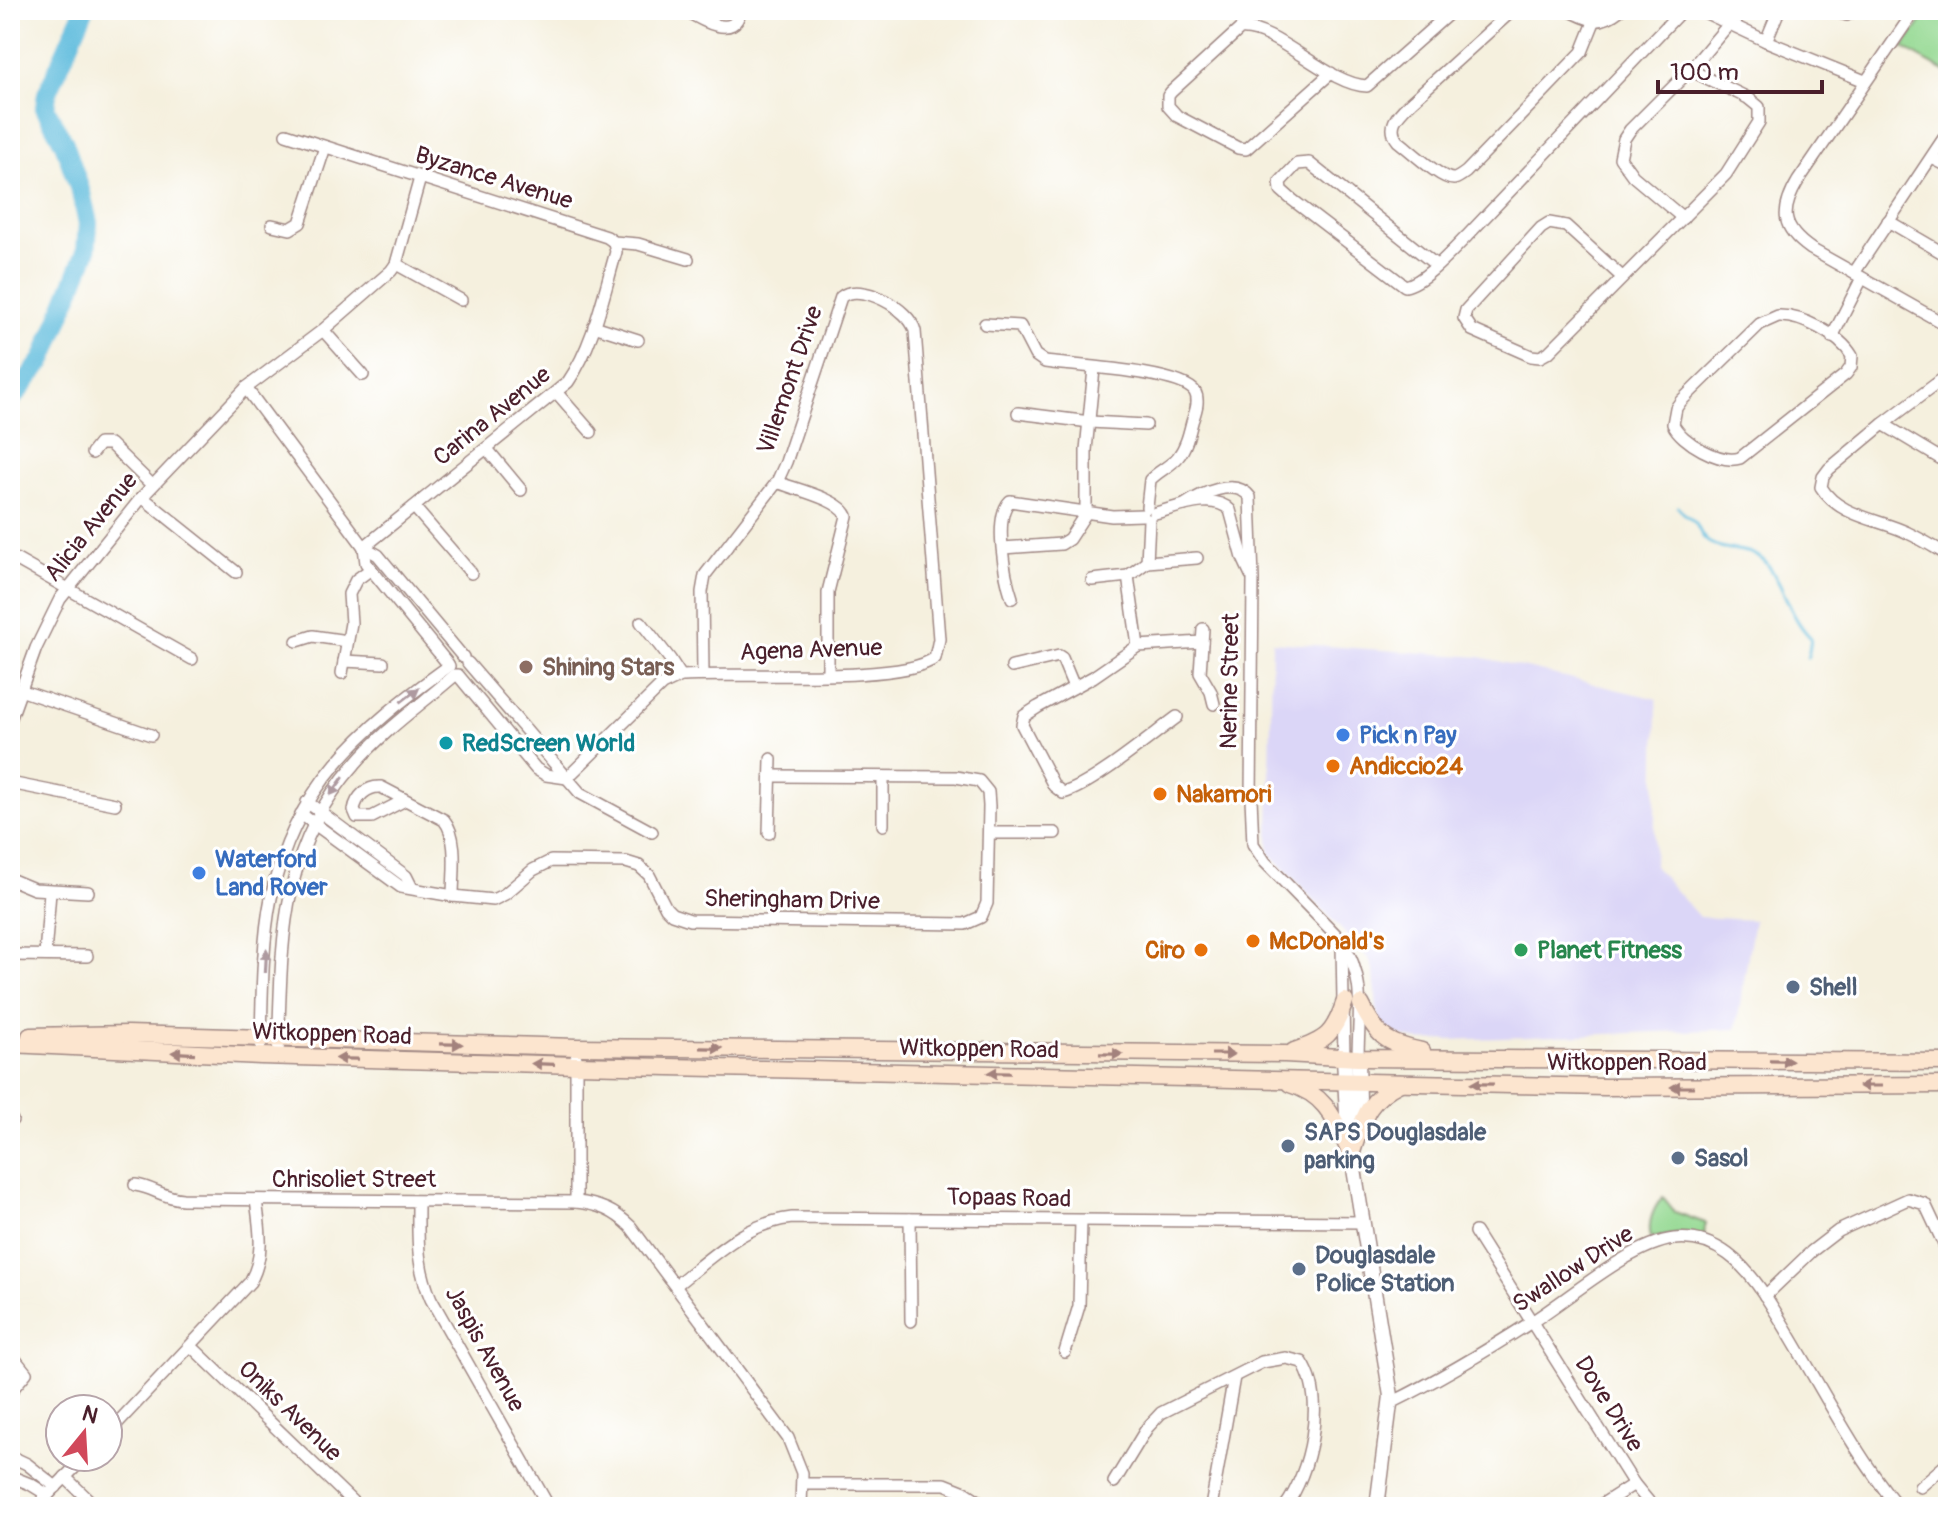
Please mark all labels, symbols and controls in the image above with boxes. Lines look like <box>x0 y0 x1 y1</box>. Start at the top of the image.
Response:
scale bar <box>1658 44 1822 94</box>
text: 100 m <box>1670 58 1739 87</box>
street label: Byzance Avenue <box>412 140 577 216</box>
street label: Villemont Drive <box>751 302 829 458</box>
street label: Carina Avenue <box>428 360 557 472</box>
street label: Alicia Avenue <box>38 466 144 587</box>
street label: Nerine Street <box>1214 612 1246 749</box>
street label: Agena Avenue <box>739 633 883 667</box>
place label: Shining Stars <box>542 653 674 682</box>
marker: Shining Stars <box>517 658 535 676</box>
one-way arrow <box>399 687 421 703</box>
place label: Pick n Pay <box>1359 721 1457 750</box>
marker: Pick n Pay <box>1334 726 1352 744</box>
place label: RedScreen World <box>462 729 635 758</box>
marker: RedScreen World <box>437 734 455 752</box>
place label: Andiccio24 <box>1349 752 1463 781</box>
marker: Andiccio24 <box>1324 757 1342 775</box>
one-way arrow <box>330 775 346 796</box>
place label: Nakamori <box>1176 780 1272 809</box>
marker: Nakamori <box>1151 785 1169 803</box>
place label: Waterford Land Rover <box>215 845 328 902</box>
marker: Waterford Land Rover <box>190 864 208 882</box>
street label: Sheringham Drive <box>704 884 880 916</box>
place label: McDonald's <box>1269 927 1384 956</box>
marker: McDonald's <box>1244 932 1262 950</box>
place label: Ciro <box>1145 936 1185 965</box>
place label: Planet Fitness <box>1537 936 1682 965</box>
marker: Ciro <box>1192 941 1210 959</box>
marker: Planet Fitness <box>1512 941 1530 959</box>
one-way arrow <box>259 948 272 973</box>
place label: Shell <box>1809 973 1858 1002</box>
marker: Shell <box>1784 978 1802 996</box>
street label: Witkoppen Road <box>251 1017 413 1051</box>
street label: Witkoppen Road <box>899 1033 1059 1065</box>
one-way arrow <box>439 1038 464 1050</box>
one-way arrow <box>699 1042 724 1055</box>
one-way arrow <box>170 1046 195 1059</box>
one-way arrow <box>1099 1047 1124 1060</box>
one-way arrow <box>1211 1048 1236 1060</box>
street label: Witkoppen Road <box>1547 1048 1707 1077</box>
one-way arrow <box>334 1052 359 1065</box>
one-way arrow <box>1769 1055 1794 1068</box>
one-way arrow <box>530 1058 555 1071</box>
one-way arrow <box>986 1067 1011 1079</box>
one-way arrow <box>1469 1078 1494 1090</box>
one-way arrow <box>1857 1080 1882 1092</box>
one-way arrow <box>1669 1081 1694 1093</box>
place label: SAPS Douglasdale parking <box>1304 1118 1487 1175</box>
marker: SAPS Douglasdale parking <box>1279 1137 1297 1155</box>
place label: Sasol <box>1694 1144 1748 1173</box>
marker: Sasol <box>1669 1149 1687 1167</box>
street label: Chrisoliet Street <box>272 1165 436 1194</box>
street label: Topaas Road <box>946 1182 1072 1214</box>
street label: Swallow Drive <box>1507 1219 1639 1319</box>
place label: Douglasdale Police Station <box>1315 1241 1455 1298</box>
marker: Douglasdale Police Station <box>1290 1260 1308 1278</box>
street label: Jaspis Avenue <box>439 1281 531 1417</box>
street label: Dove Drive <box>1568 1351 1650 1457</box>
street label: Oniks Avenue <box>232 1354 348 1468</box>
north arrow <box>44 1393 124 1473</box>
text: N <box>78 1399 101 1431</box>

